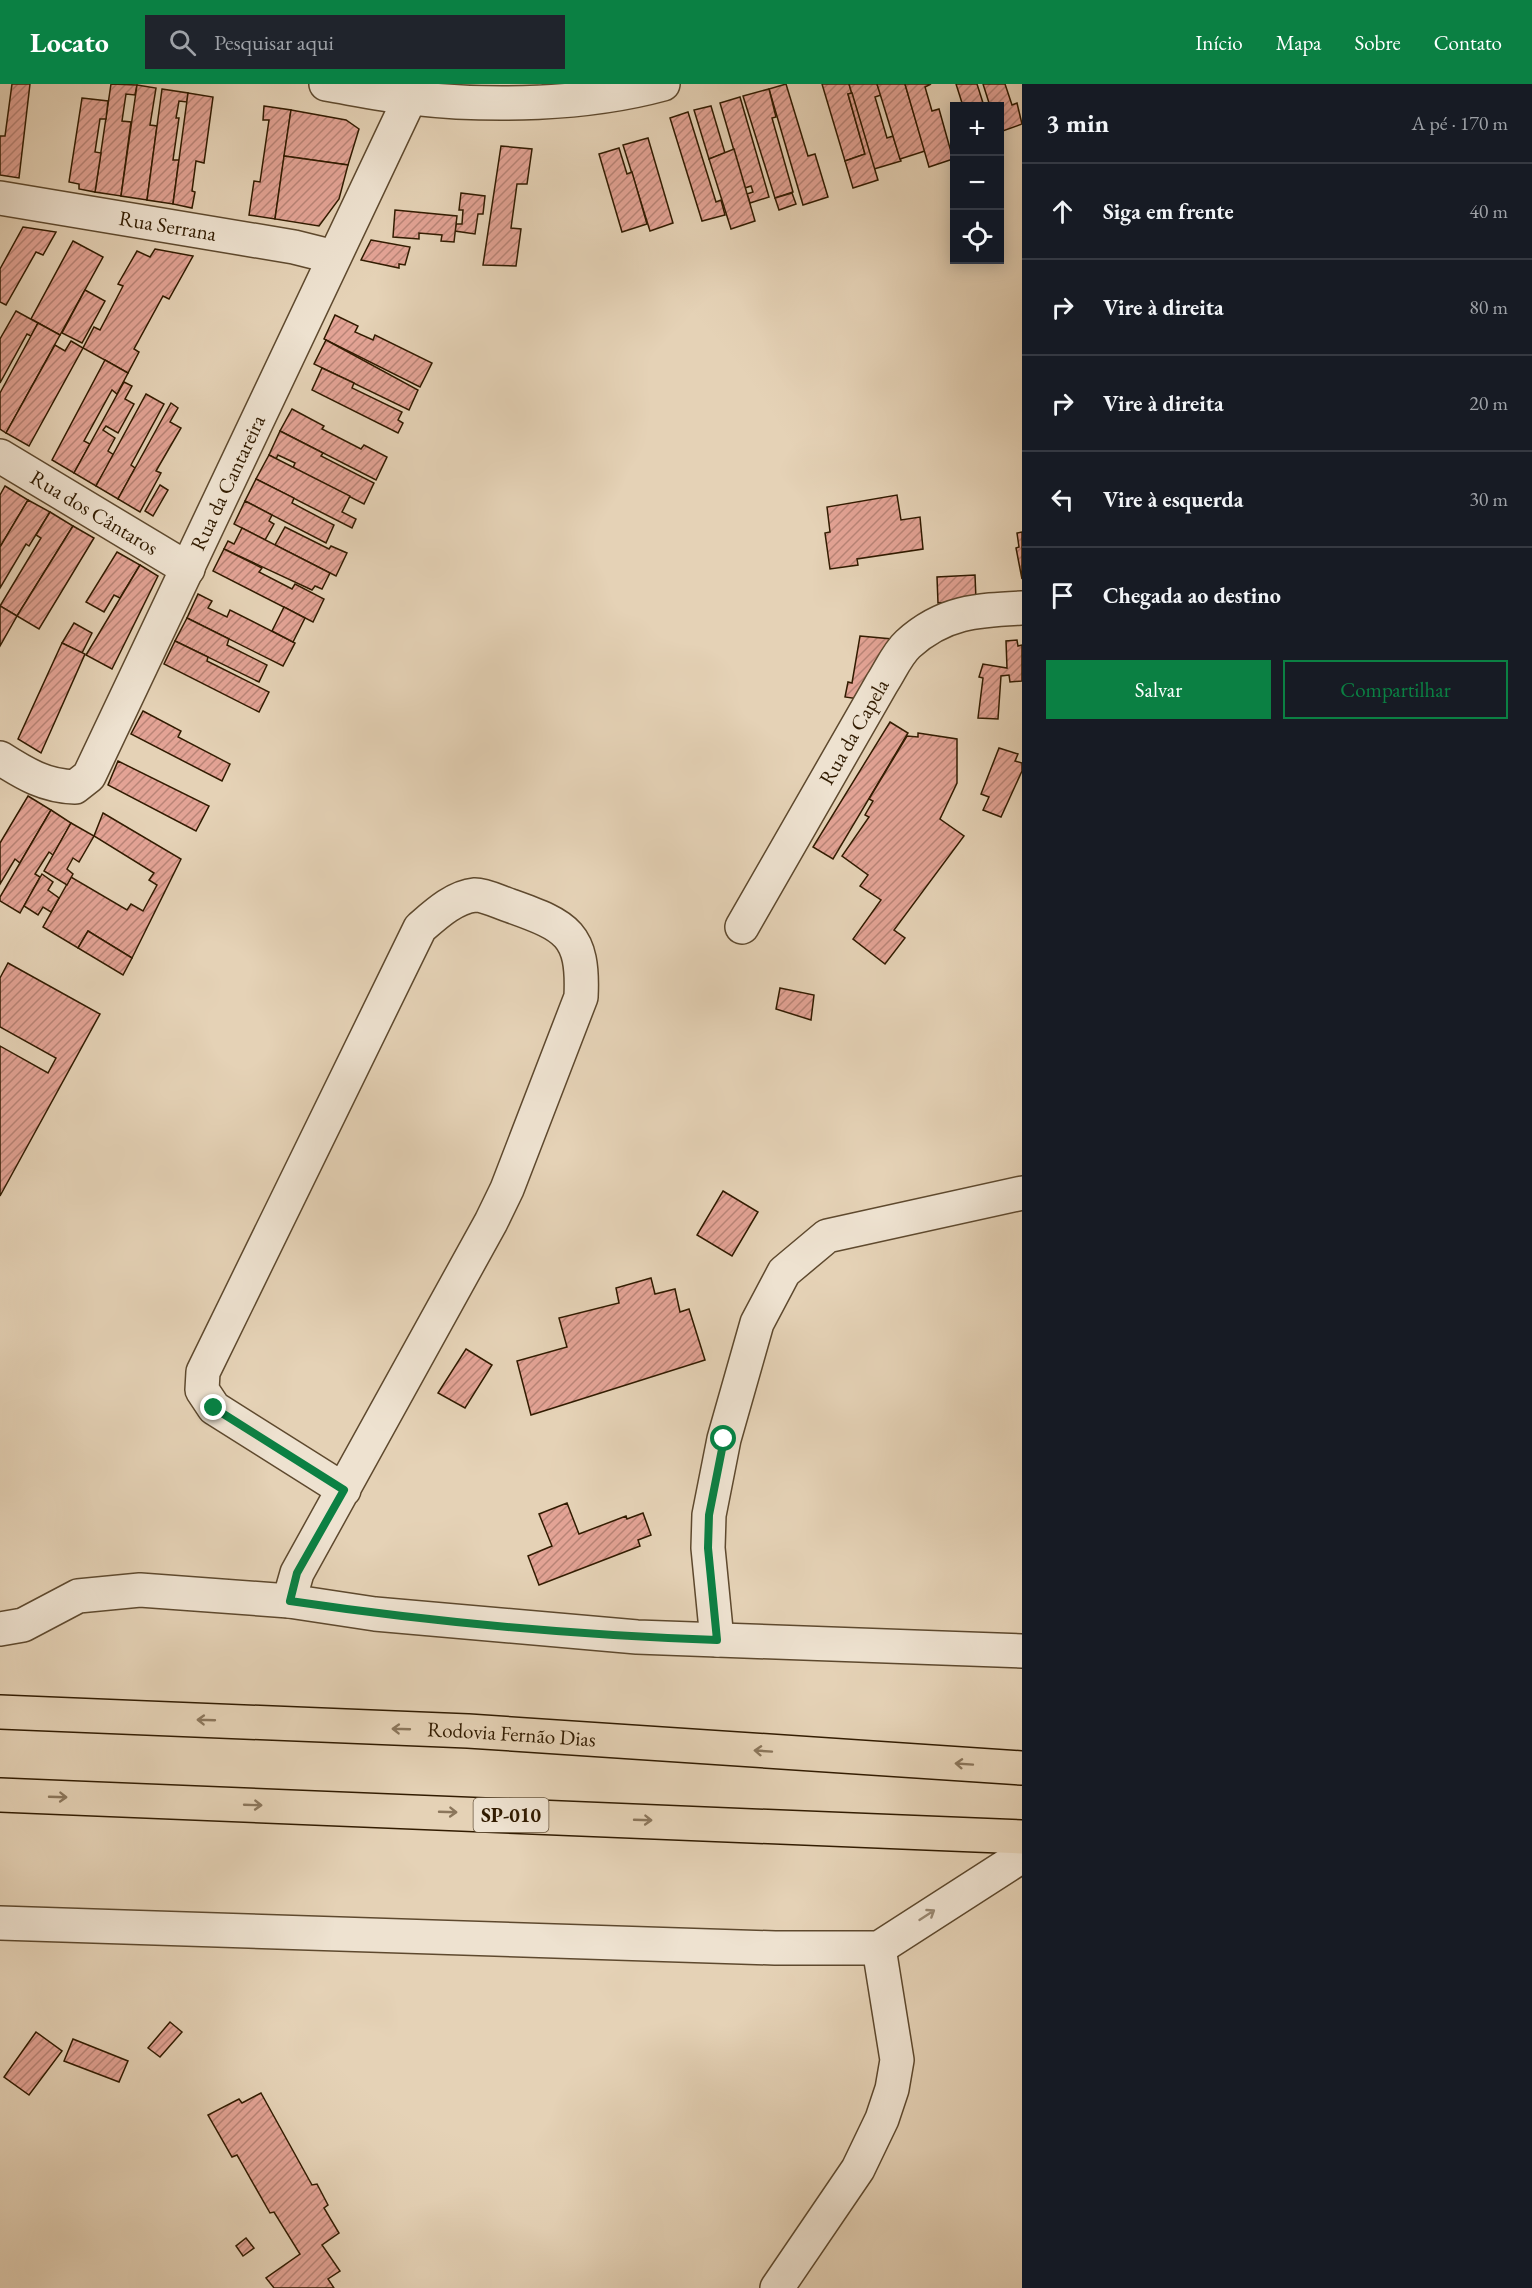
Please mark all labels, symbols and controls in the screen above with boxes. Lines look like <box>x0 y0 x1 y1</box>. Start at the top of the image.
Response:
search box <box>145 15 565 69</box>
text: Locato <box>30 24 109 60</box>
icon: search <box>166 26 199 59</box>
text: Pesquisar aqui <box>214 28 334 57</box>
text: Início <box>1195 29 1243 56</box>
text: Mapa <box>1276 29 1321 56</box>
text: Sobre <box>1354 29 1401 56</box>
text: Contato <box>1434 29 1502 56</box>
map controls <box>950 102 1004 264</box>
button: + <box>950 102 1004 156</box>
text: 3 min <box>1046 106 1109 140</box>
text: A pé · 170 m <box>1412 110 1508 136</box>
button: − <box>950 156 1004 210</box>
icon: ahead <box>1046 195 1079 228</box>
text: Siga em frente <box>1103 197 1234 226</box>
text: 40 m <box>1469 198 1508 224</box>
street label: Rua Serrana <box>117 204 219 247</box>
button: locate <box>950 210 1004 264</box>
icon: right <box>1046 291 1079 324</box>
text: Vire à direita <box>1103 293 1224 322</box>
text: 80 m <box>1469 294 1508 320</box>
icon: right <box>1046 387 1079 420</box>
text: Vire à direita <box>1103 389 1224 418</box>
text: 20 m <box>1469 390 1508 416</box>
street label: Rua da Cantareira <box>184 410 271 555</box>
street label: Rua dos Cântaros <box>26 463 164 561</box>
icon: left <box>1046 483 1079 516</box>
text: Vire à esquerda <box>1103 485 1243 514</box>
text: 30 m <box>1469 486 1508 512</box>
icon: arrive <box>1046 579 1079 612</box>
text: Chegada ao destino <box>1103 581 1281 610</box>
button: Salvar <box>1046 660 1271 719</box>
button: Compartilhar <box>1283 660 1508 719</box>
street label: Rua da Capela <box>813 673 895 789</box>
route end <box>200 1394 226 1420</box>
route start <box>710 1425 736 1451</box>
one-way arrow <box>196 1715 216 1726</box>
street label: Rodovia Fernão Dias <box>427 1715 597 1753</box>
one-way arrow <box>391 1723 411 1734</box>
one-way arrow <box>753 1745 773 1756</box>
one-way arrow <box>954 1759 974 1770</box>
one-way arrow <box>48 1792 68 1803</box>
road number: SP-010 <box>474 1798 548 1832</box>
one-way arrow <box>243 1799 263 1810</box>
one-way arrow <box>438 1807 458 1818</box>
one-way arrow <box>633 1815 652 1826</box>
one-way arrow <box>919 1908 936 1921</box>

